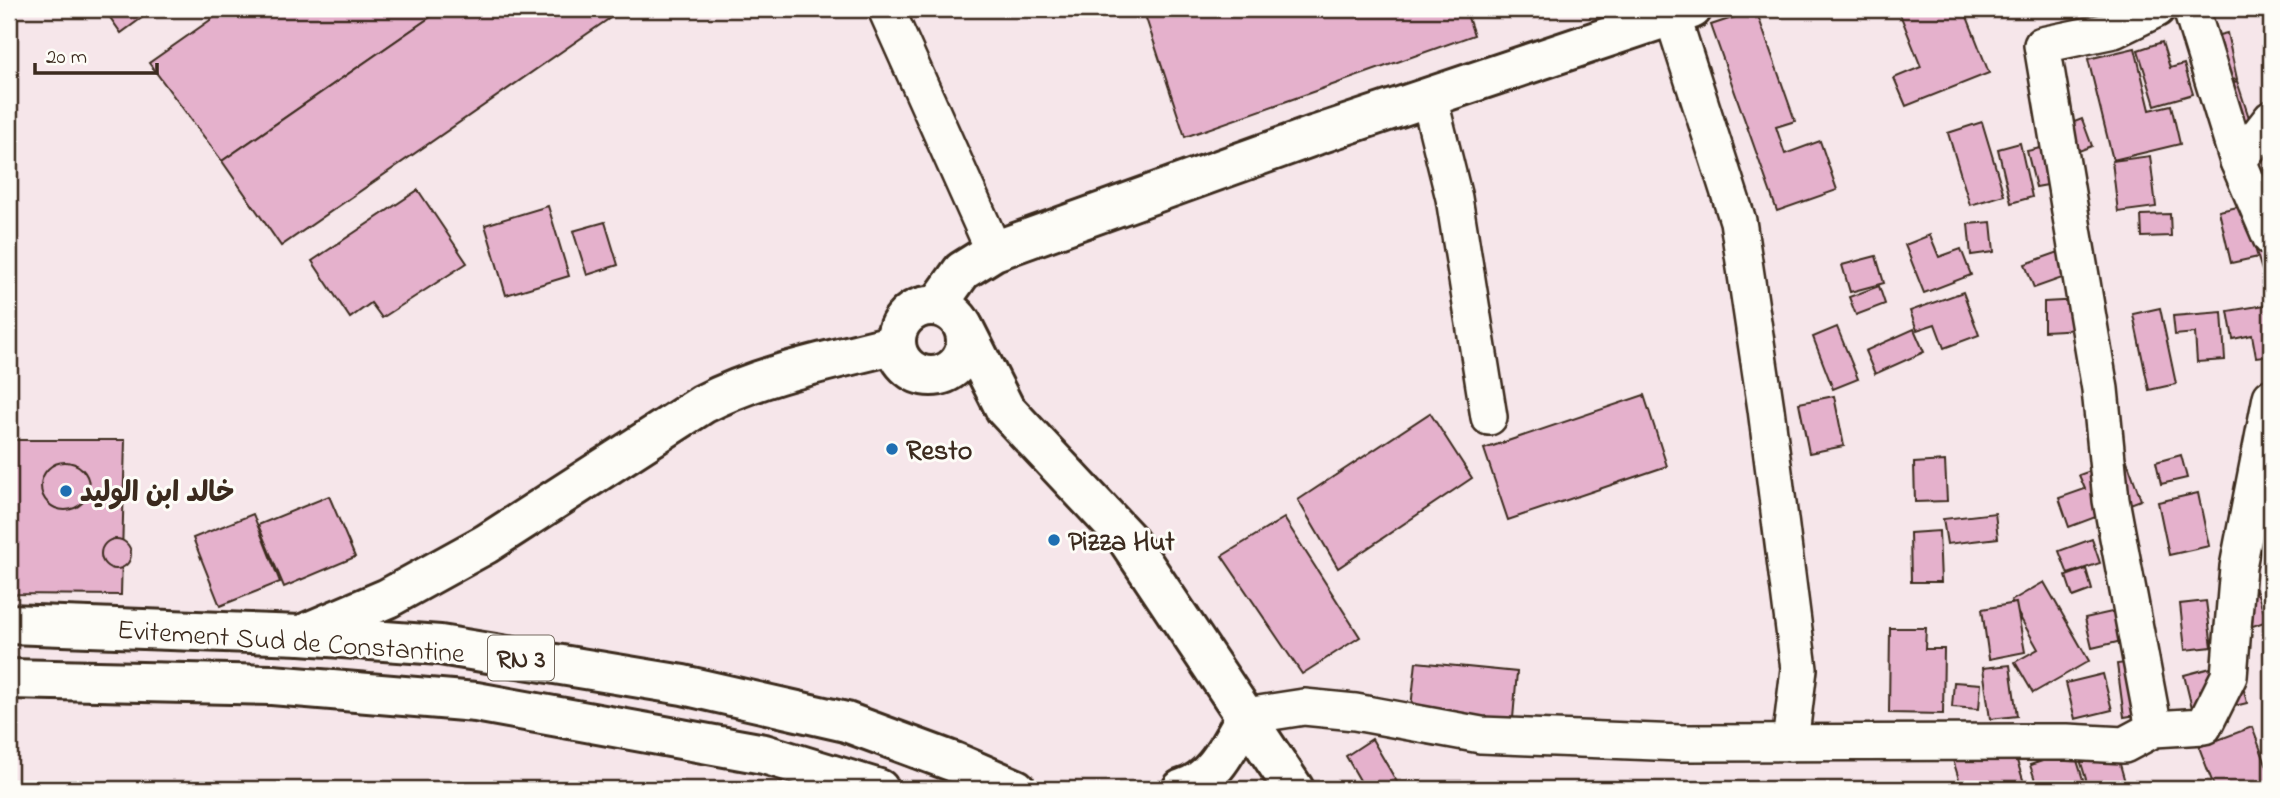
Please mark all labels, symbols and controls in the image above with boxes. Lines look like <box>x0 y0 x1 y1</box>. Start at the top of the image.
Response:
scale bar <box>35 32 158 76</box>
text: 20 m <box>46 43 87 73</box>
place label: Resto <box>906 432 972 473</box>
marker: Resto <box>884 441 900 457</box>
place label: خالد ابن الوليد <box>80 474 234 515</box>
marker: خالد ابن الوليد <box>58 483 74 499</box>
place label: Pizza Hut <box>1068 523 1175 564</box>
marker: Pizza Hut <box>1046 532 1062 548</box>
street label: Evitement Sud de Constantine <box>116 611 466 676</box>
road number: RN 3 <box>488 636 554 680</box>

